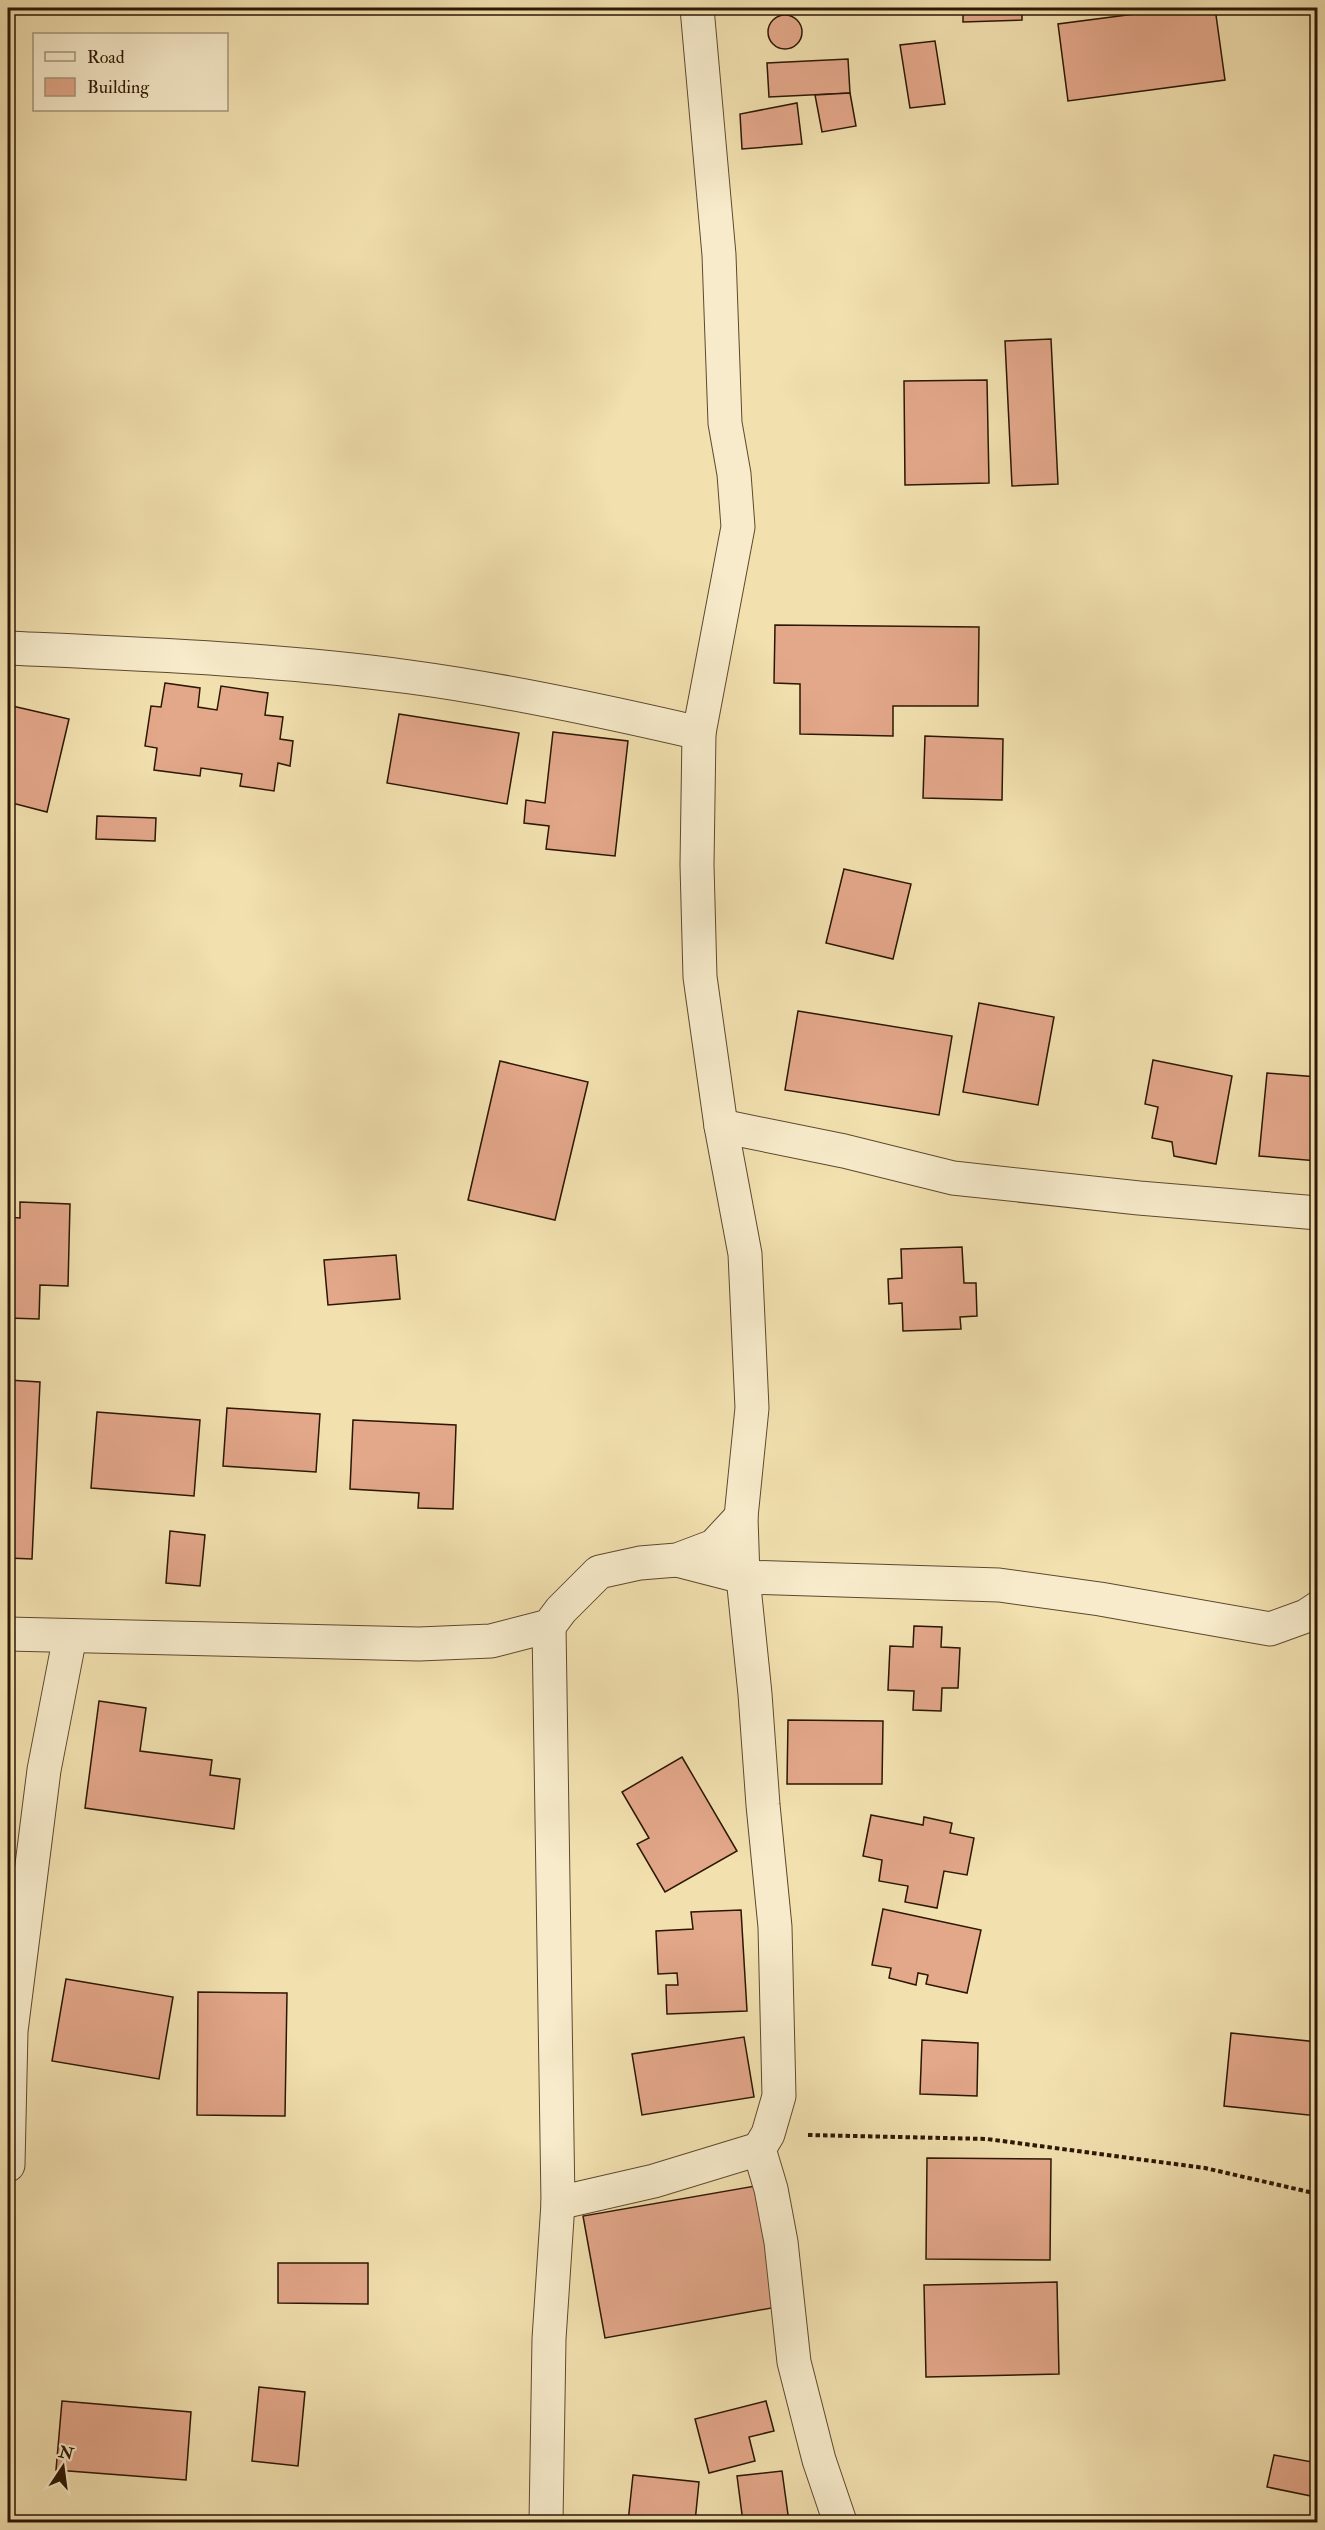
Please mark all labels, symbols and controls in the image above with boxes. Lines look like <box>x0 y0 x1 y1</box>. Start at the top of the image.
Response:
legend <box>33 33 228 111</box>
text: Road <box>87 46 125 69</box>
text: Building <box>87 76 150 99</box>
north arrow <box>33 2437 93 2497</box>
text: N <box>56 2442 76 2465</box>

